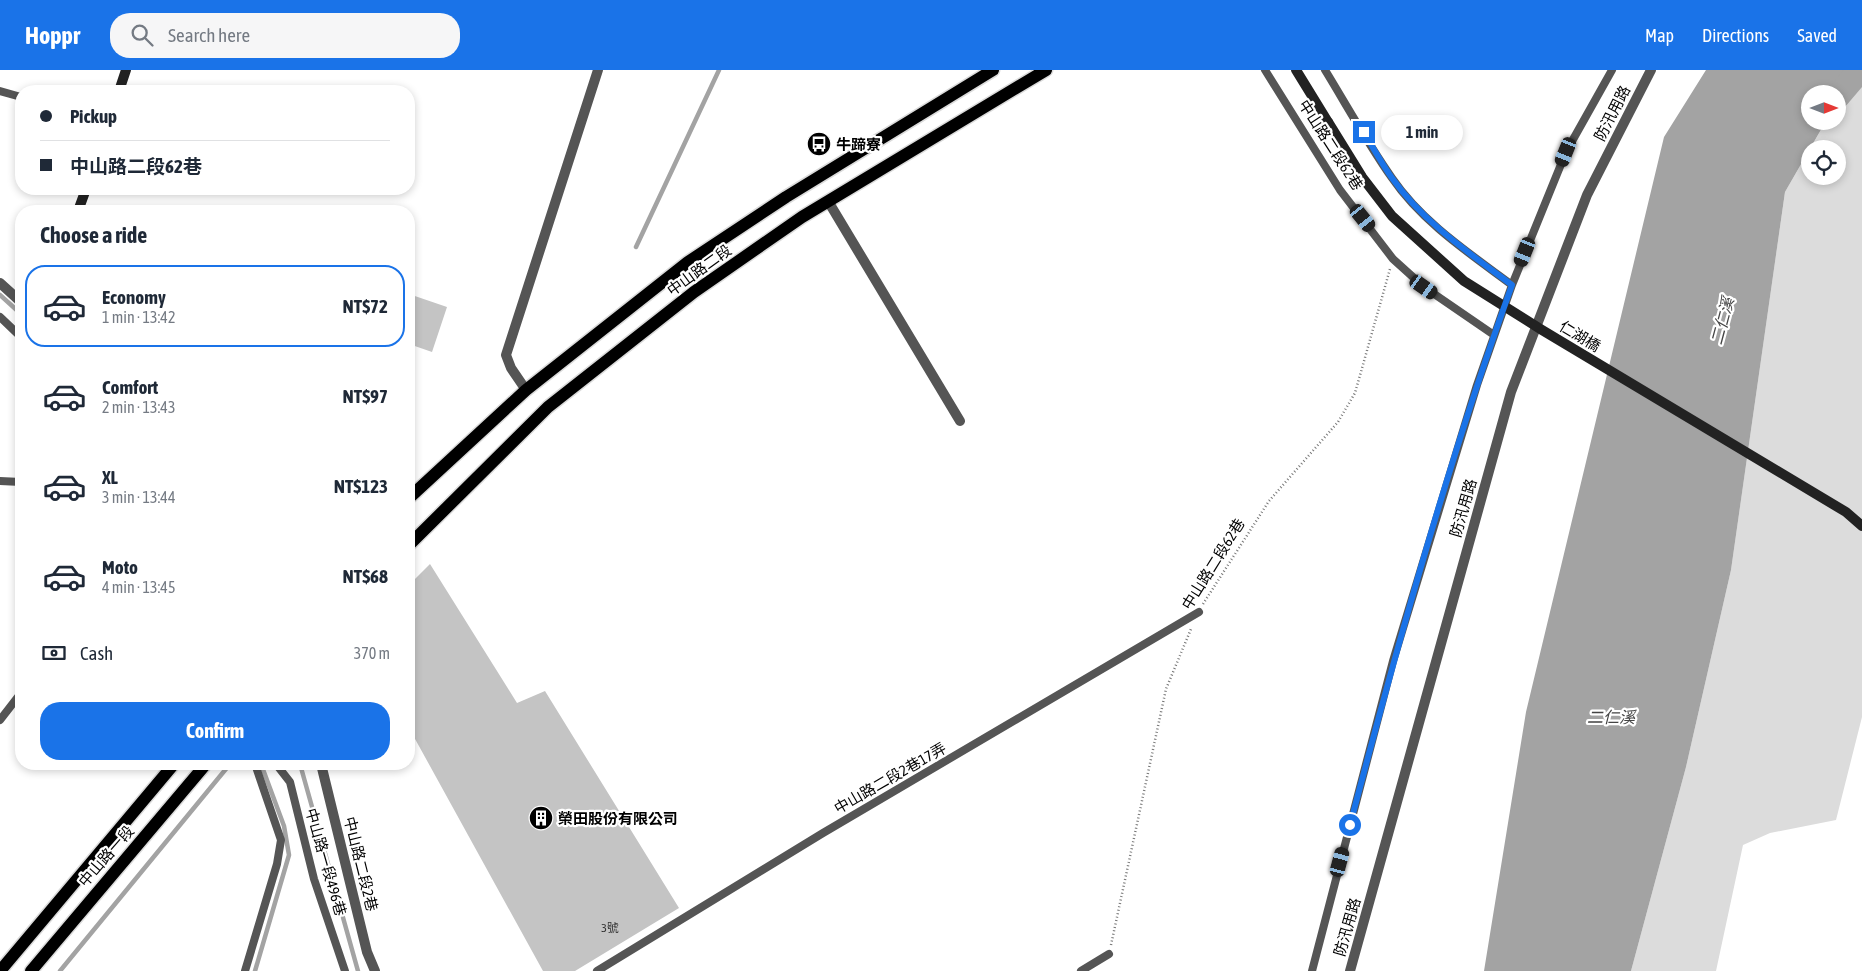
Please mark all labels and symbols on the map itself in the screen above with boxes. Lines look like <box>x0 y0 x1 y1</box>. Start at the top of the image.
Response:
street label: 防汛用路 <box>1591 82 1633 144</box>
north arrow <box>1801 85 1846 130</box>
street label: 中山路二段62巷 <box>1296 97 1366 193</box>
callout: 1 min <box>1382 114 1464 150</box>
route end <box>1353 121 1375 143</box>
bus stop icon: 牛蹄寮 <box>806 131 832 157</box>
car <box>1553 135 1578 169</box>
place label: 牛蹄寮 <box>836 136 881 153</box>
car <box>1347 202 1378 234</box>
car <box>1512 235 1537 269</box>
street label: 中山路二段 <box>664 241 734 299</box>
car <box>1407 272 1440 302</box>
water label: 二仁溪 <box>1707 294 1737 347</box>
street label: 仁湖橋 <box>1556 317 1604 355</box>
street label: 防汛用路 <box>1447 477 1479 539</box>
street label: 中山路二段62巷 <box>1178 515 1248 613</box>
water label: 二仁溪 <box>1587 708 1637 726</box>
street label: 中山路二段2巷17弄 <box>831 739 949 817</box>
building icon: 榮田股份有限公司 <box>528 805 554 831</box>
street label: 中山路一段496巷 <box>303 806 349 918</box>
place label: 榮田股份有限公司 <box>558 810 678 827</box>
route start <box>1339 814 1361 836</box>
street label: 中山路二段2巷 <box>341 815 381 913</box>
street label: 中山路一段 <box>75 822 137 890</box>
car <box>1328 846 1351 878</box>
street label: 防汛用路 <box>1331 896 1363 958</box>
house number: 3號 <box>601 921 619 935</box>

